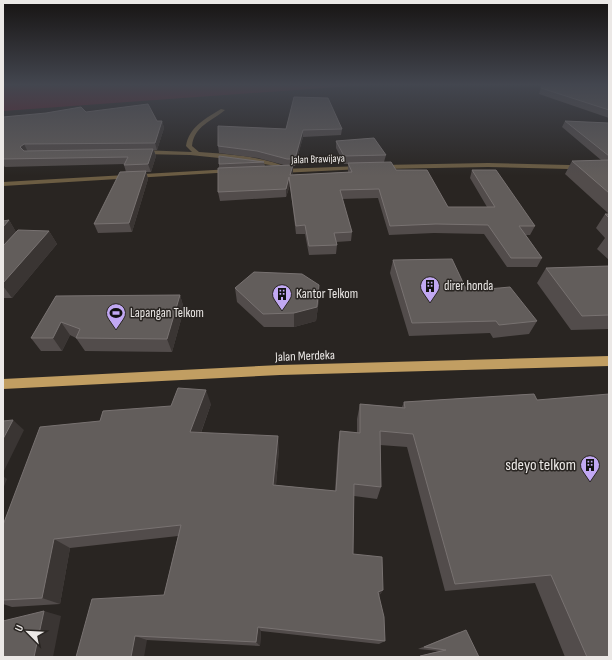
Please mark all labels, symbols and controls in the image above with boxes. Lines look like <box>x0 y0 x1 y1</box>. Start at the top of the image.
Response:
street label: Jalan Brawijaya <box>290 152 345 166</box>
building icon: direr honda <box>419 275 441 303</box>
place label: direr honda <box>444 278 493 294</box>
building icon: Kantor Telkom <box>271 283 293 311</box>
place label: Kantor Telkom <box>296 286 358 302</box>
sports icon: Lapangan Telkom <box>105 302 127 330</box>
place label: Lapangan Telkom <box>130 305 204 321</box>
street label: Jalan Merdeka <box>274 347 335 365</box>
building icon: sdeyo telkom <box>579 454 601 482</box>
place label: sdeyo telkom <box>505 456 576 475</box>
north arrow <box>8 612 48 652</box>
text: U <box>12 623 27 633</box>

